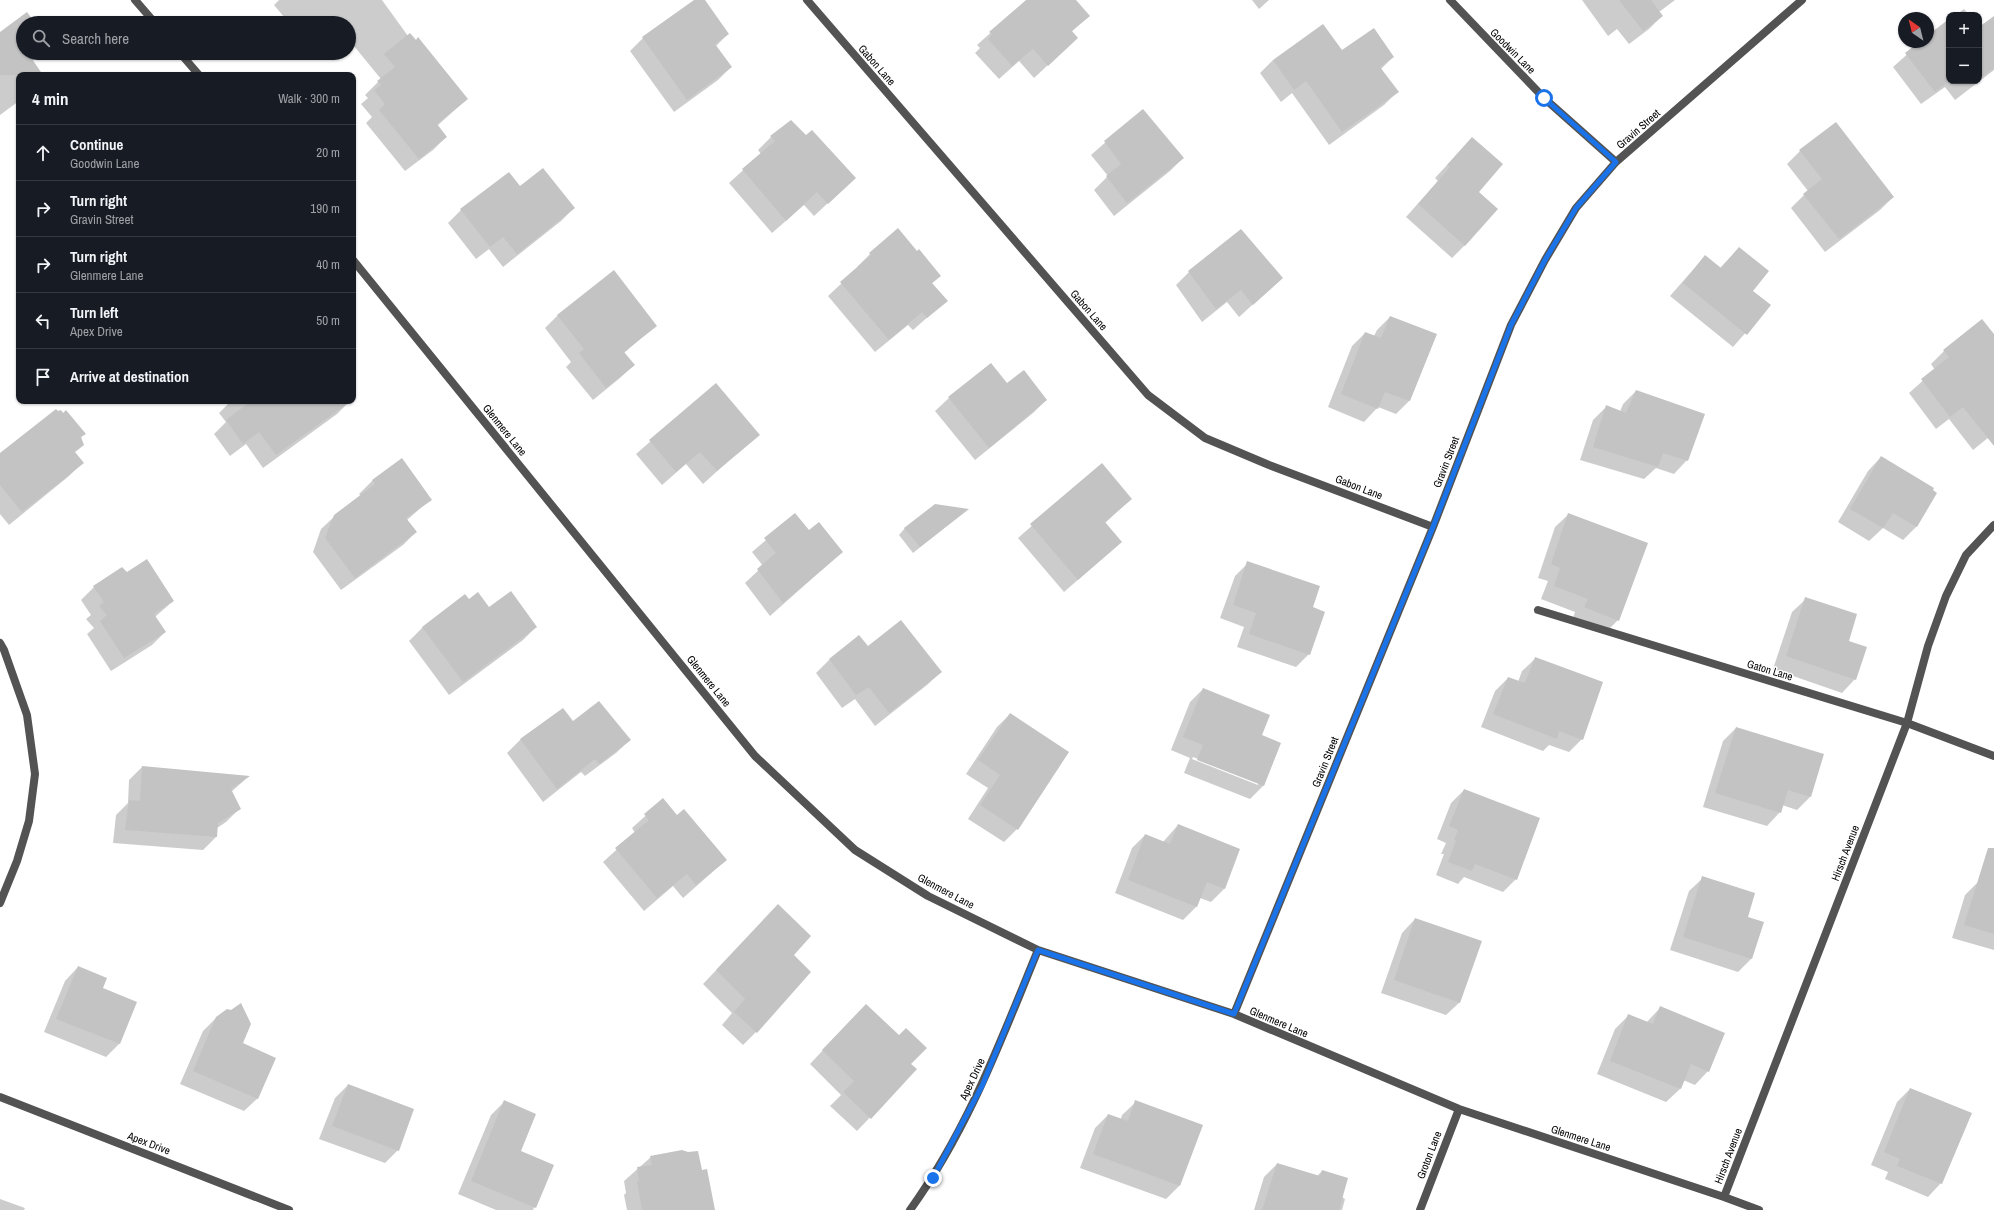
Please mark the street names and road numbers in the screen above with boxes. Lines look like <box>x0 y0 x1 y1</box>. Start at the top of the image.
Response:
street label: Goodwin Lane <box>1487 25 1539 77</box>
street label: Gabon Lane <box>855 42 899 88</box>
street label: Gravin Street <box>1613 106 1663 152</box>
street label: Gabon Lane <box>1067 287 1111 333</box>
street label: Glenmere Lane <box>480 401 530 459</box>
street label: Gravin Street <box>1430 434 1462 490</box>
street label: Gabon Lane <box>1333 472 1385 502</box>
street label: Glenmere Lane <box>684 652 734 710</box>
street label: Gaton Lane <box>1745 656 1795 684</box>
street label: Gravin Street <box>1308 734 1342 789</box>
street label: Hirsch Avenue <box>1828 823 1862 883</box>
street label: Glenmere Lane <box>915 870 977 912</box>
street label: Glenmere Lane <box>1248 1003 1310 1041</box>
street label: Apex Drive <box>956 1056 988 1103</box>
street label: Glenmere Lane <box>1549 1122 1613 1154</box>
street label: Hirsch Avenue <box>1711 1126 1745 1186</box>
street label: Apex Drive <box>125 1128 172 1158</box>
street label: Groton Lane <box>1413 1129 1445 1181</box>

